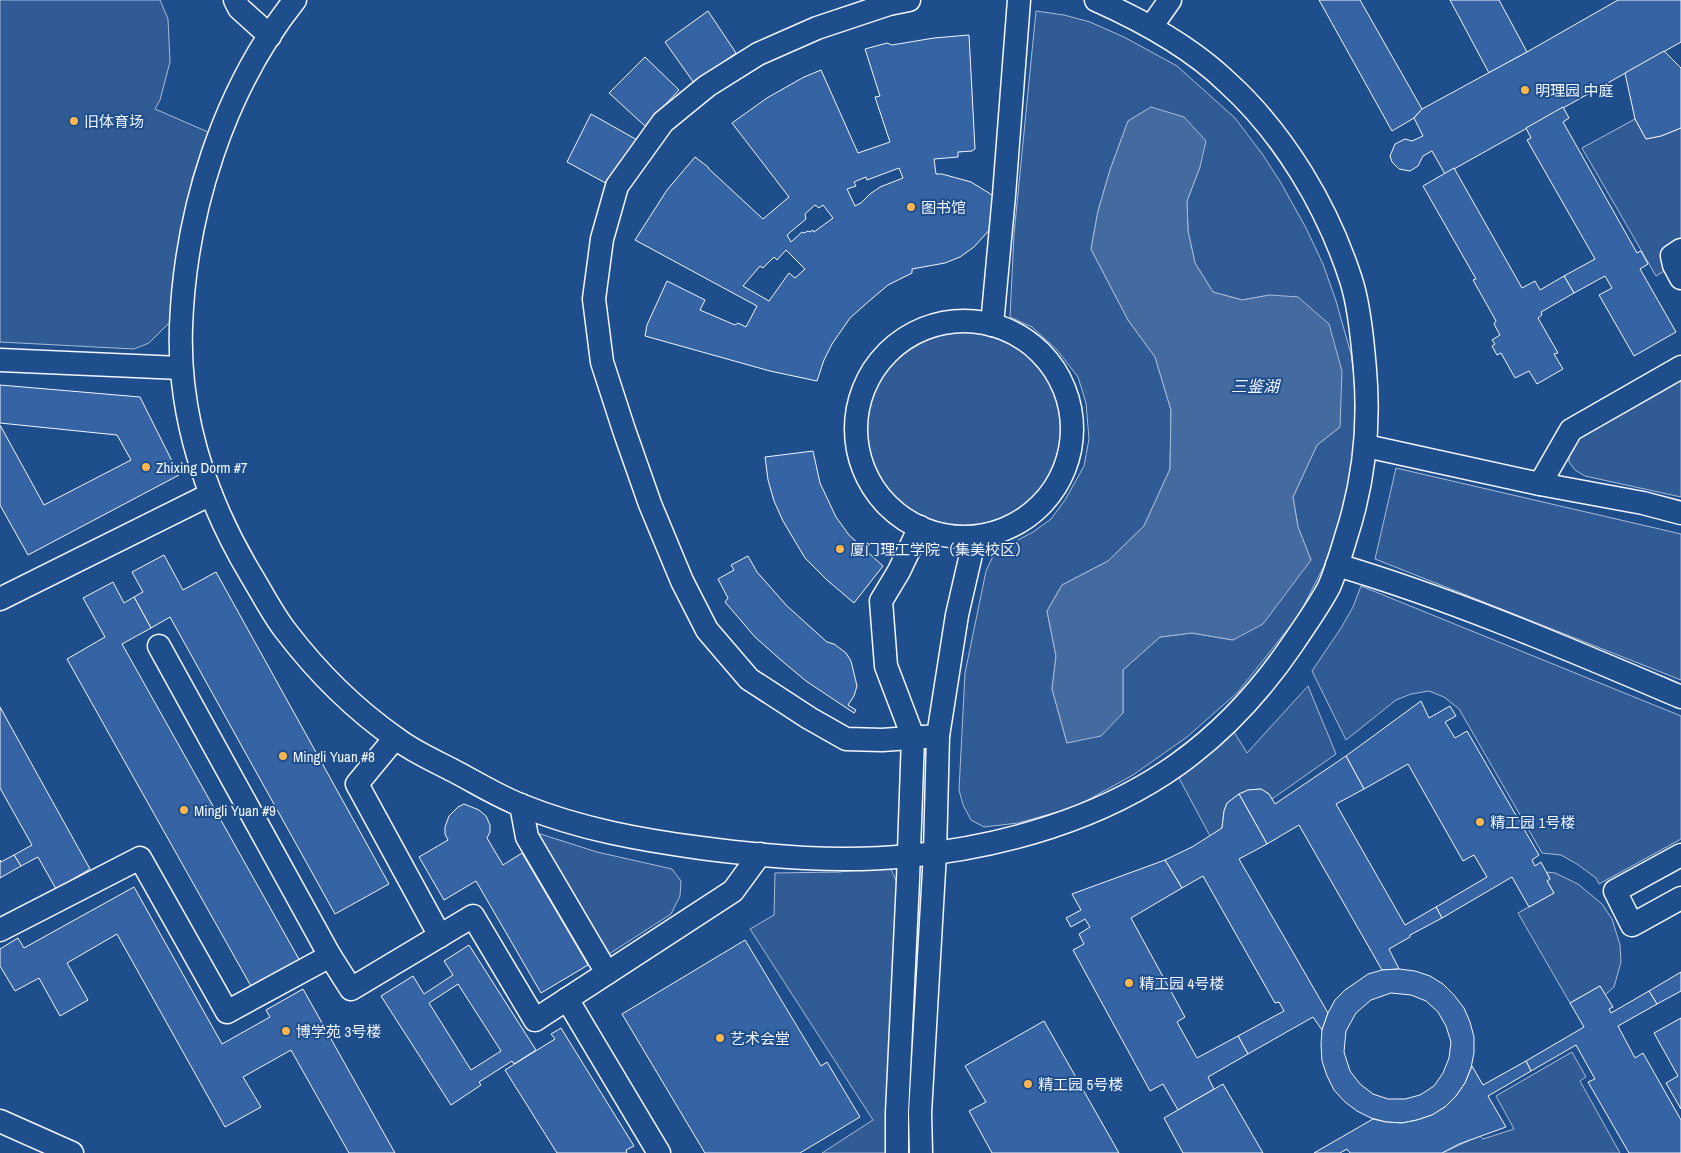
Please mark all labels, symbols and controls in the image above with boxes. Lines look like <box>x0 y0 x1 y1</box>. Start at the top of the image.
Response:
place label: 明理园 中庭 <box>1535 80 1613 101</box>
marker: 明理园 中庭 <box>1519 84 1531 96</box>
place label: 旧体育场 <box>84 111 144 132</box>
marker: 旧体育场 <box>68 115 80 127</box>
place label: 图书馆 <box>921 197 966 218</box>
marker: 图书馆 <box>905 201 917 213</box>
water label: 三鉴湖 <box>1231 375 1282 397</box>
place label: Zhixing Dorm #7 <box>156 457 248 478</box>
marker: Zhixing Dorm #7 <box>140 461 152 473</box>
place label: 厦门理工学院（集美校区） <box>850 539 1030 560</box>
marker: 厦门理工学院（集美校区） <box>834 543 846 555</box>
place label: Mingli Yuan #8 <box>293 746 375 767</box>
marker: Mingli Yuan #8 <box>277 750 289 762</box>
place label: Mingli Yuan #9 <box>194 800 276 821</box>
marker: Mingli Yuan #9 <box>178 804 190 816</box>
place label: 精工园 1号楼 <box>1490 812 1575 833</box>
marker: 精工园 1号楼 <box>1474 816 1486 828</box>
place label: 精工园 4号楼 <box>1139 973 1224 994</box>
marker: 精工园 4号楼 <box>1123 977 1135 989</box>
place label: 博学苑 3号楼 <box>296 1021 381 1042</box>
marker: 博学苑 3号楼 <box>280 1025 292 1037</box>
place label: 艺术会堂 <box>730 1028 790 1049</box>
marker: 艺术会堂 <box>714 1032 726 1044</box>
place label: 精工园 5号楼 <box>1038 1074 1123 1095</box>
marker: 精工园 5号楼 <box>1022 1078 1034 1090</box>

